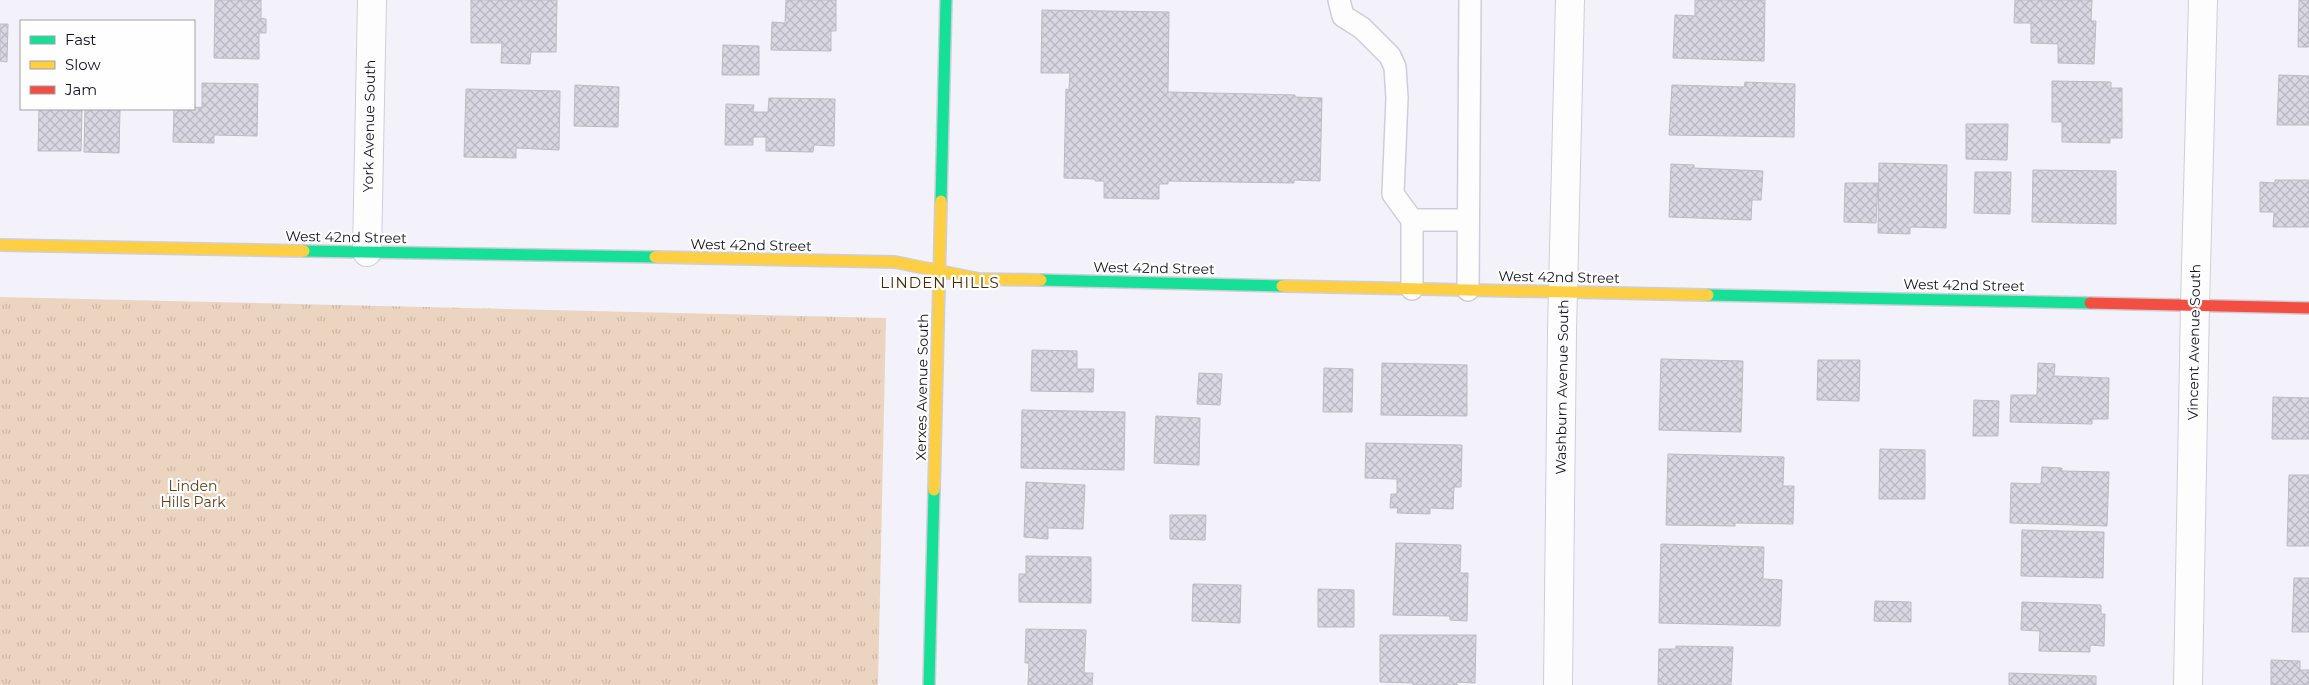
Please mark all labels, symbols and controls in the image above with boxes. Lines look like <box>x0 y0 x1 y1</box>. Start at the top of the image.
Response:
legend <box>20 20 195 110</box>
text: Fast <box>65 30 96 49</box>
text: Slow <box>65 55 101 74</box>
street label: York Avenue South <box>359 59 379 193</box>
text: Jam <box>64 80 97 99</box>
street label: West 42nd Street <box>285 227 407 247</box>
street label: West 42nd Street <box>690 235 812 255</box>
street label: West 42nd Street <box>1093 258 1215 278</box>
street label: Vincent Avenue South <box>2184 264 2204 420</box>
street label: West 42nd Street <box>1498 267 1620 287</box>
district label: LINDEN HILLS <box>880 273 1000 292</box>
street label: West 42nd Street <box>1903 275 2025 295</box>
street label: Washburn Avenue South <box>1551 299 1573 475</box>
street label: Xerxes Avenue South <box>912 313 932 461</box>
park label: Linden Hills Park <box>160 477 226 511</box>

